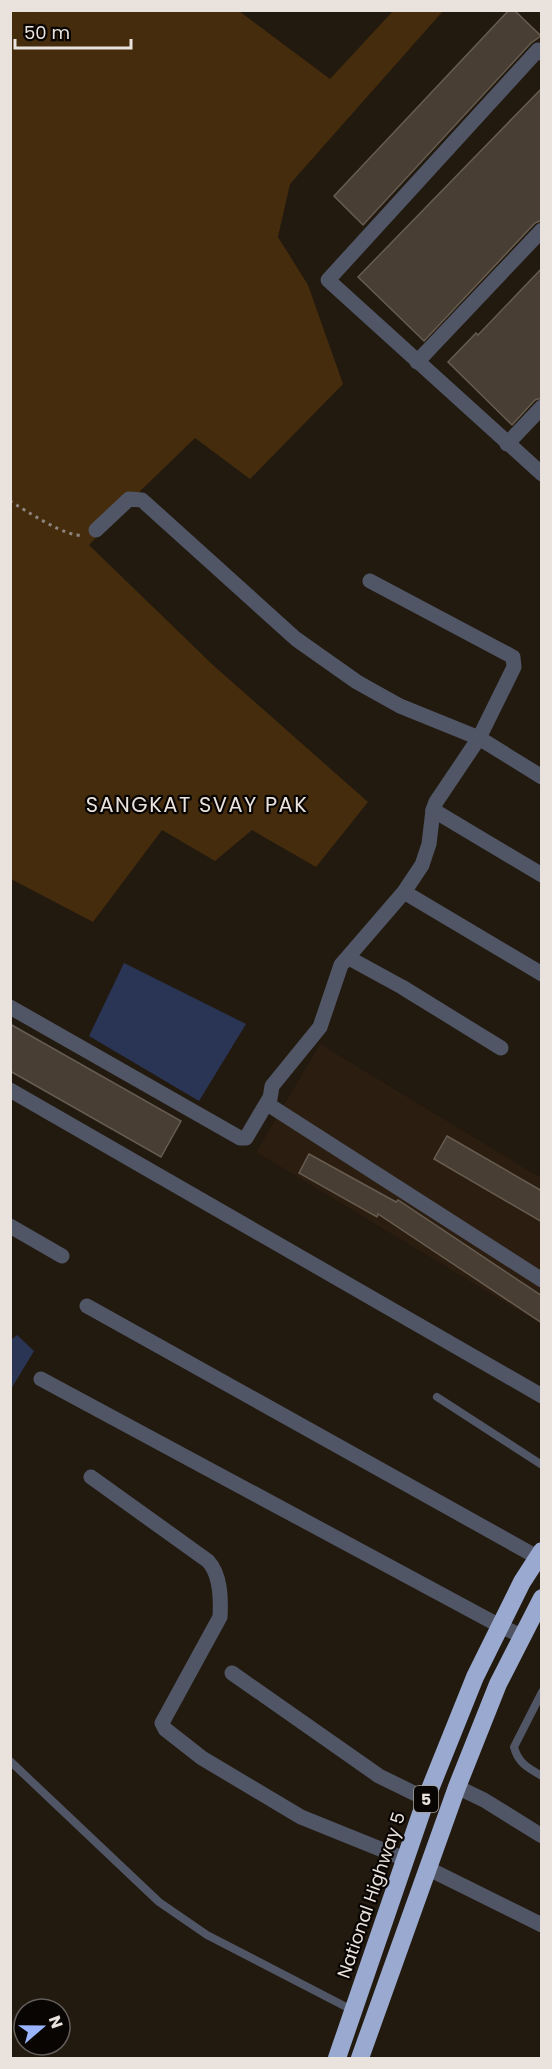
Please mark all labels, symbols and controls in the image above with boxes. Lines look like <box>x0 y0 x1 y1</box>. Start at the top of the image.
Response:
scale bar <box>15 12 130 50</box>
text: 50 m <box>24 20 70 45</box>
district label: SANGKAT SVAY PAK <box>86 790 308 819</box>
road number: 5 <box>414 1786 438 1812</box>
street label: National Highway 5 <box>331 1809 411 1981</box>
north arrow <box>12 1997 72 2057</box>
text: N <box>43 2012 68 2032</box>

